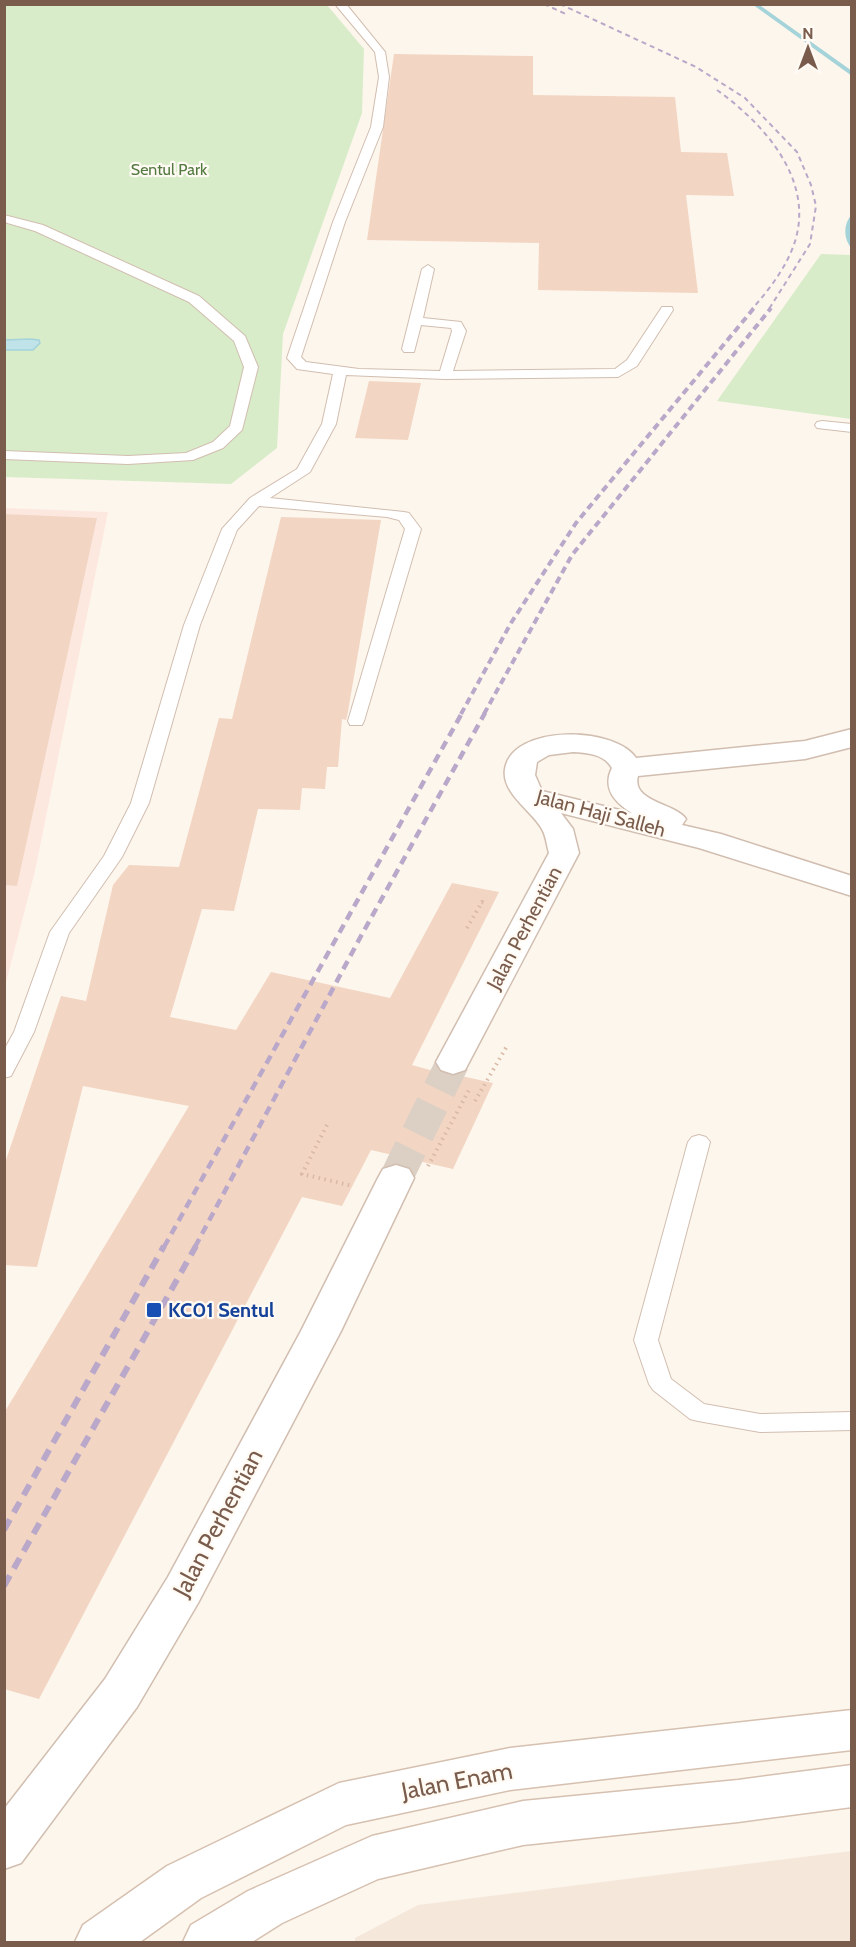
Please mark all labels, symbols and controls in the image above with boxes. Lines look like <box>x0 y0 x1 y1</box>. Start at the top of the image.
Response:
north arrow <box>778 18 838 78</box>
text: N <box>802 24 814 43</box>
park label: Sentul Park <box>131 160 208 179</box>
street label: Jalan Haji Salleh <box>533 784 668 842</box>
street label: Jalan Perhentian <box>481 862 567 995</box>
place label: KC01 Sentul <box>168 1298 274 1322</box>
marker: KC01 Sentul <box>145 1301 163 1319</box>
street label: Jalan Perhentian <box>166 1444 269 1603</box>
street label: Jalan Enam <box>398 1756 515 1806</box>

